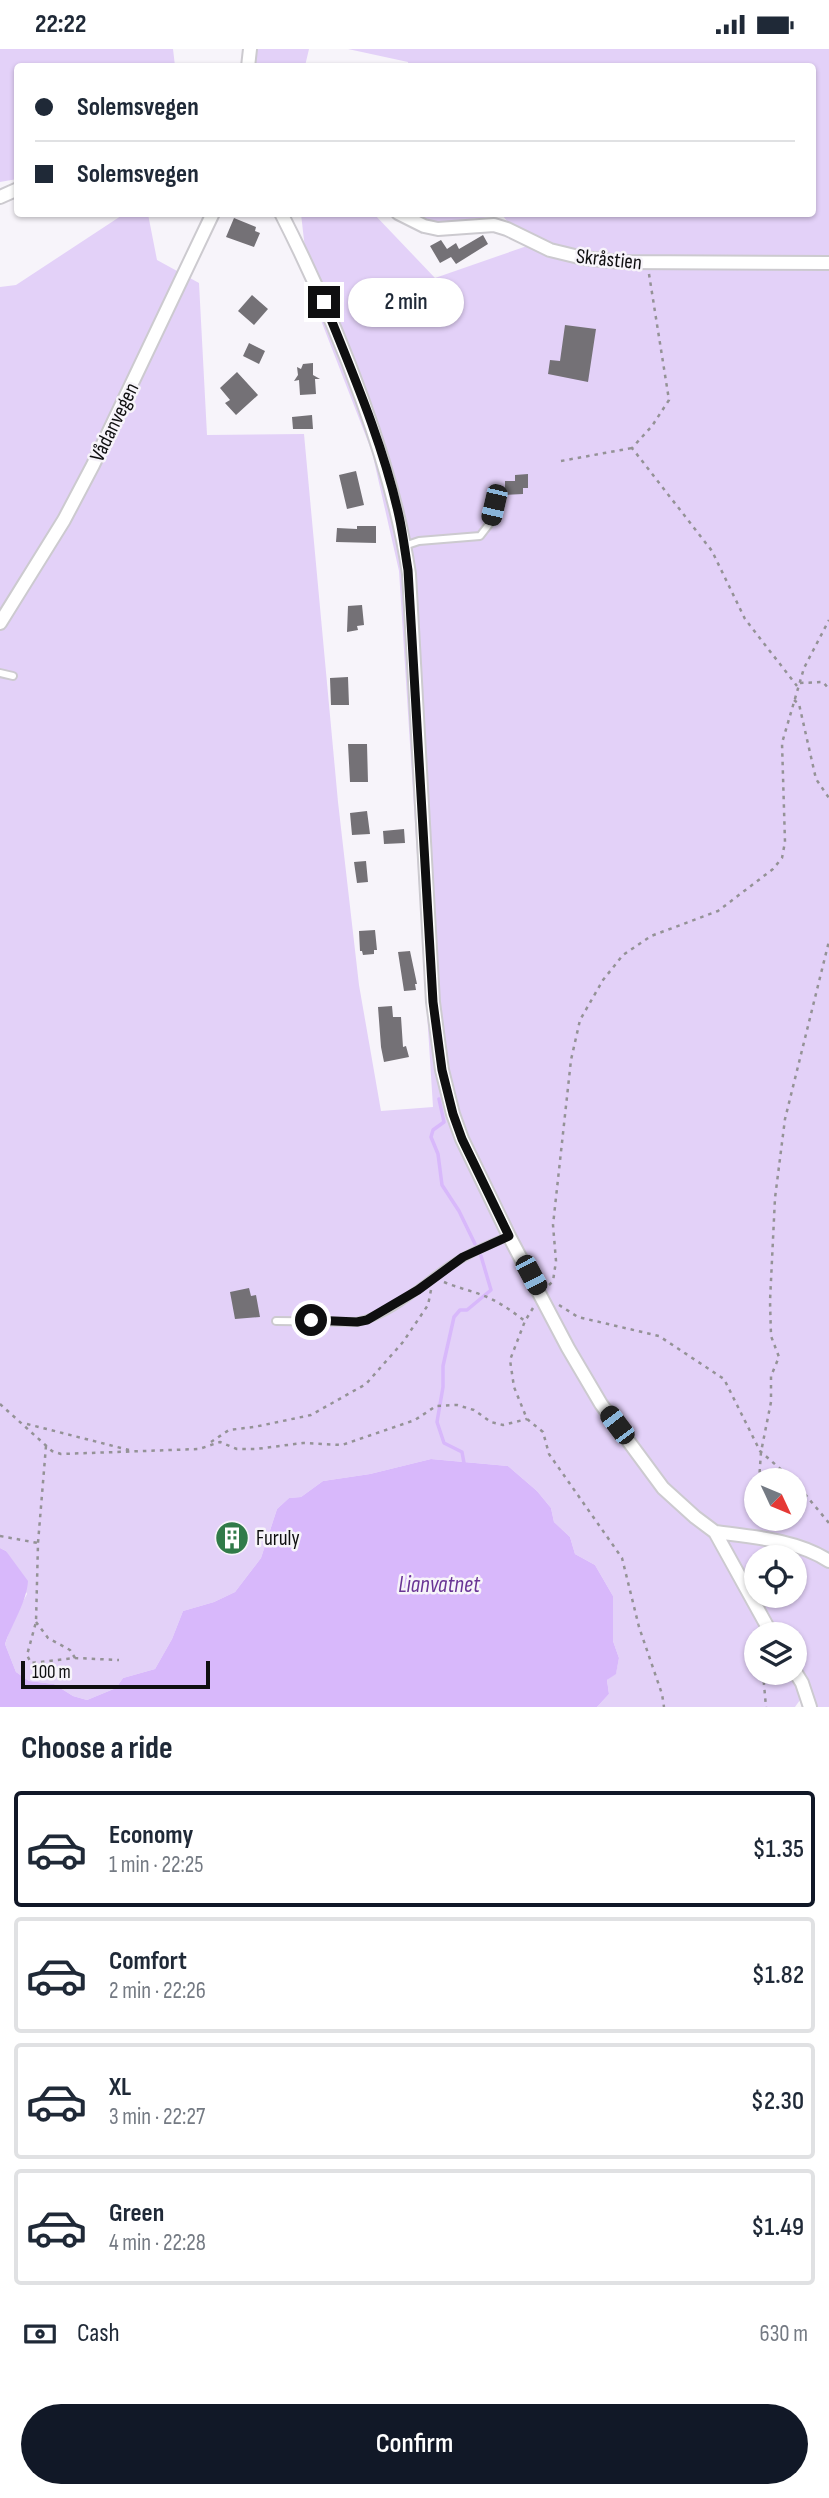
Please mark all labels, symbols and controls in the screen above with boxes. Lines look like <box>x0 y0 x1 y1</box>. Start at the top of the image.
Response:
text: 22:22 <box>35 9 86 40</box>
text: Solemsvegen <box>77 92 199 123</box>
text: Solemsvegen <box>77 159 199 190</box>
street label: Skråstien <box>575 244 643 275</box>
callout: 2 min <box>348 278 464 327</box>
route end <box>308 286 340 318</box>
text: 2 min <box>384 288 428 316</box>
street label: Vådanvegen <box>85 379 144 466</box>
car <box>480 482 509 528</box>
car <box>512 1252 551 1298</box>
route start <box>295 1304 327 1336</box>
car <box>596 1402 639 1448</box>
north arrow <box>744 1468 807 1531</box>
map controls <box>744 1468 807 1685</box>
building icon: Furuly <box>213 1519 251 1557</box>
place label: Furuly <box>256 1526 300 1551</box>
button: locate <box>744 1545 807 1608</box>
water label: Lianvatnet <box>398 1571 481 1599</box>
button: layers <box>744 1622 807 1685</box>
scale bar <box>21 1658 210 1690</box>
text: 100 m <box>32 1661 71 1684</box>
text: Choose a ride <box>21 1729 173 1768</box>
icon: car <box>25 1818 88 1881</box>
text: Economy <box>109 1820 193 1851</box>
text: $1.35 <box>753 1834 804 1865</box>
text: 1 min · 22:25 <box>109 1851 204 1879</box>
icon: car <box>25 1944 88 2007</box>
text: Comfort <box>109 1946 187 1977</box>
text: $1.82 <box>752 1960 804 1991</box>
text: 2 min · 22:26 <box>109 1977 206 2005</box>
icon: car <box>25 2070 88 2133</box>
text: XL <box>109 2072 131 2103</box>
text: $2.30 <box>751 2086 804 2117</box>
text: 3 min · 22:27 <box>109 2103 205 2131</box>
icon: car <box>25 2196 88 2259</box>
text: Green <box>109 2198 164 2229</box>
text: $1.49 <box>751 2212 804 2243</box>
text: 4 min · 22:28 <box>109 2229 206 2257</box>
icon: cash <box>21 2315 59 2353</box>
text: Cash <box>77 2318 120 2349</box>
text: 630 m <box>760 2320 808 2348</box>
button: Confirm <box>21 2404 808 2484</box>

